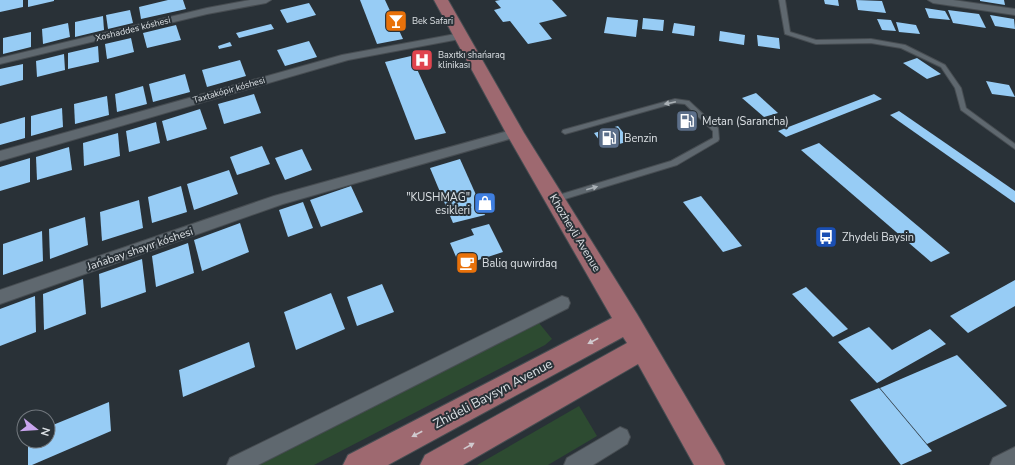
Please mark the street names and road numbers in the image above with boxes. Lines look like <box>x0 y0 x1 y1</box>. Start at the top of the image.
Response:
street label: Xoshaddes kóshesi <box>94 14 172 44</box>
street label: Taxtakópir kóshesi <box>192 74 266 106</box>
street label: Khozheyli Avenue <box>546 191 604 275</box>
street label: Jańabay shayır kóshesi <box>84 224 195 275</box>
street label: Zhideli Baysyn Avenue <box>430 355 556 433</box>

